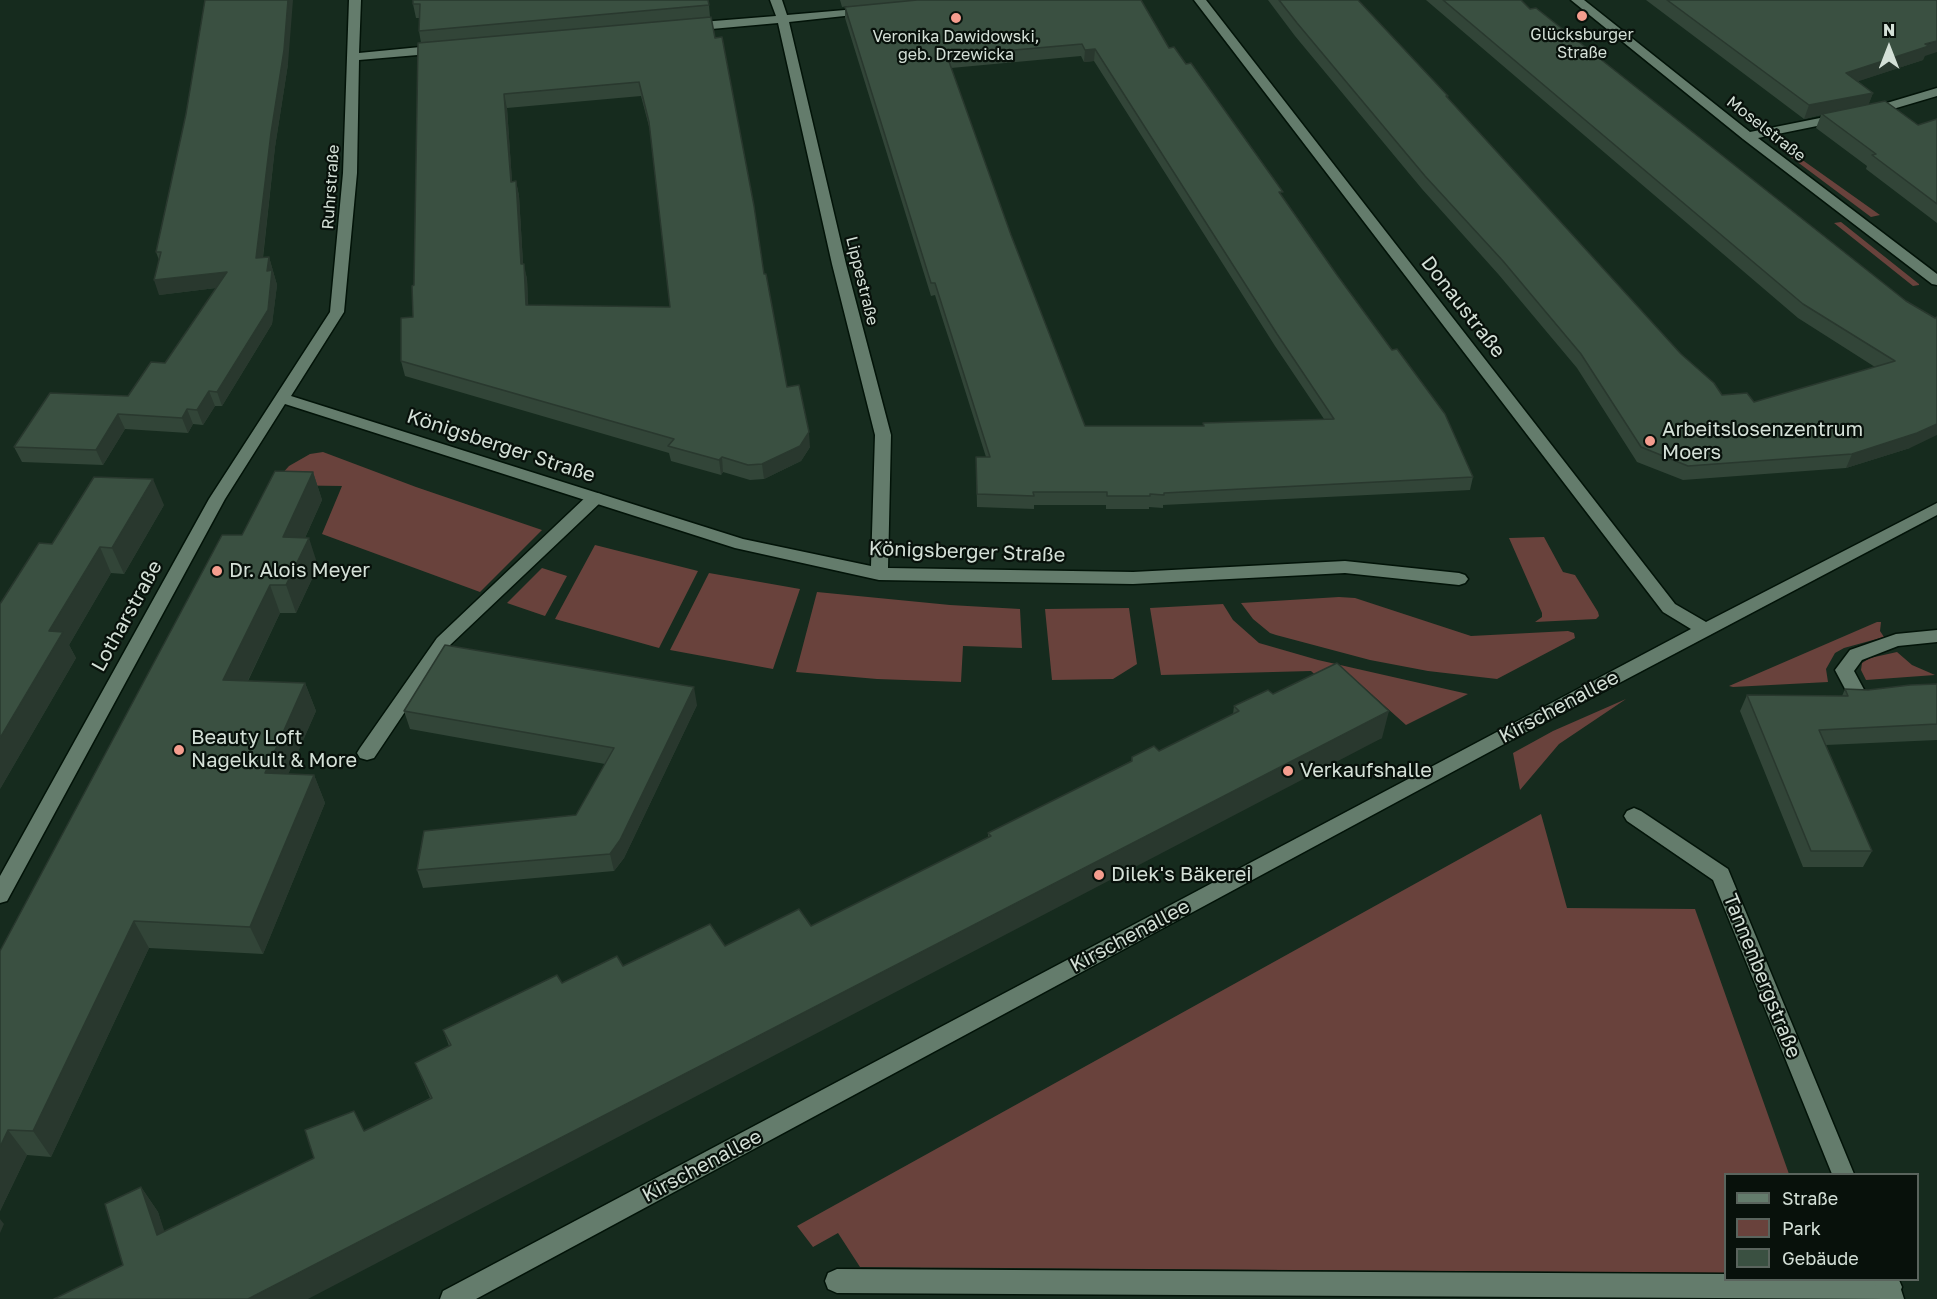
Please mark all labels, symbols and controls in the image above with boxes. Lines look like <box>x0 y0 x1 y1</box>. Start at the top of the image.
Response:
marker: Glücksburger Straße <box>1575 9 1589 23</box>
marker: Veronika Dawidowski, geb. Drzewicka <box>949 11 963 25</box>
north arrow <box>1859 18 1919 78</box>
text: N <box>1883 20 1895 40</box>
place label: Glücksburger Straße <box>1530 25 1634 63</box>
place label: Veronika Dawidowski, geb. Drzewicka <box>873 27 1039 65</box>
street label: Moselstraße <box>1723 92 1809 166</box>
street label: Ruhrstraße <box>318 144 344 230</box>
street label: Lippestraße <box>842 235 882 327</box>
street label: Donaustraße <box>1416 251 1510 363</box>
street label: Königsberger Straße <box>404 404 598 488</box>
place label: Arbeitslosenzentrum Moers <box>1662 418 1863 465</box>
marker: Arbeitslosenzentrum Moers <box>1643 434 1657 448</box>
street label: Königsberger Straße <box>868 537 1066 567</box>
street label: Lotharstraße <box>87 556 167 676</box>
place label: Dr. Alois Meyer <box>229 559 370 583</box>
marker: Dr. Alois Meyer <box>210 564 224 578</box>
street label: Kirschenallee <box>1495 665 1623 749</box>
place label: Beauty Loft Nagelkult & More <box>191 726 357 773</box>
marker: Beauty Loft Nagelkult & More <box>172 743 186 757</box>
place label: Verkaufshalle <box>1300 759 1432 783</box>
marker: Verkaufshalle <box>1281 764 1295 778</box>
place label: Dilek's Bäkerei <box>1111 863 1252 887</box>
marker: Dilek's Bäkerei <box>1092 868 1106 882</box>
street label: Tannenbergstraße <box>1718 890 1806 1062</box>
street label: Kirschenallee <box>1066 894 1194 978</box>
street label: Kirschenallee <box>638 1124 766 1208</box>
legend <box>1724 1173 1919 1281</box>
text: Straße <box>1782 1187 1838 1209</box>
text: Park <box>1782 1217 1821 1239</box>
text: Gebäude <box>1782 1247 1859 1269</box>

